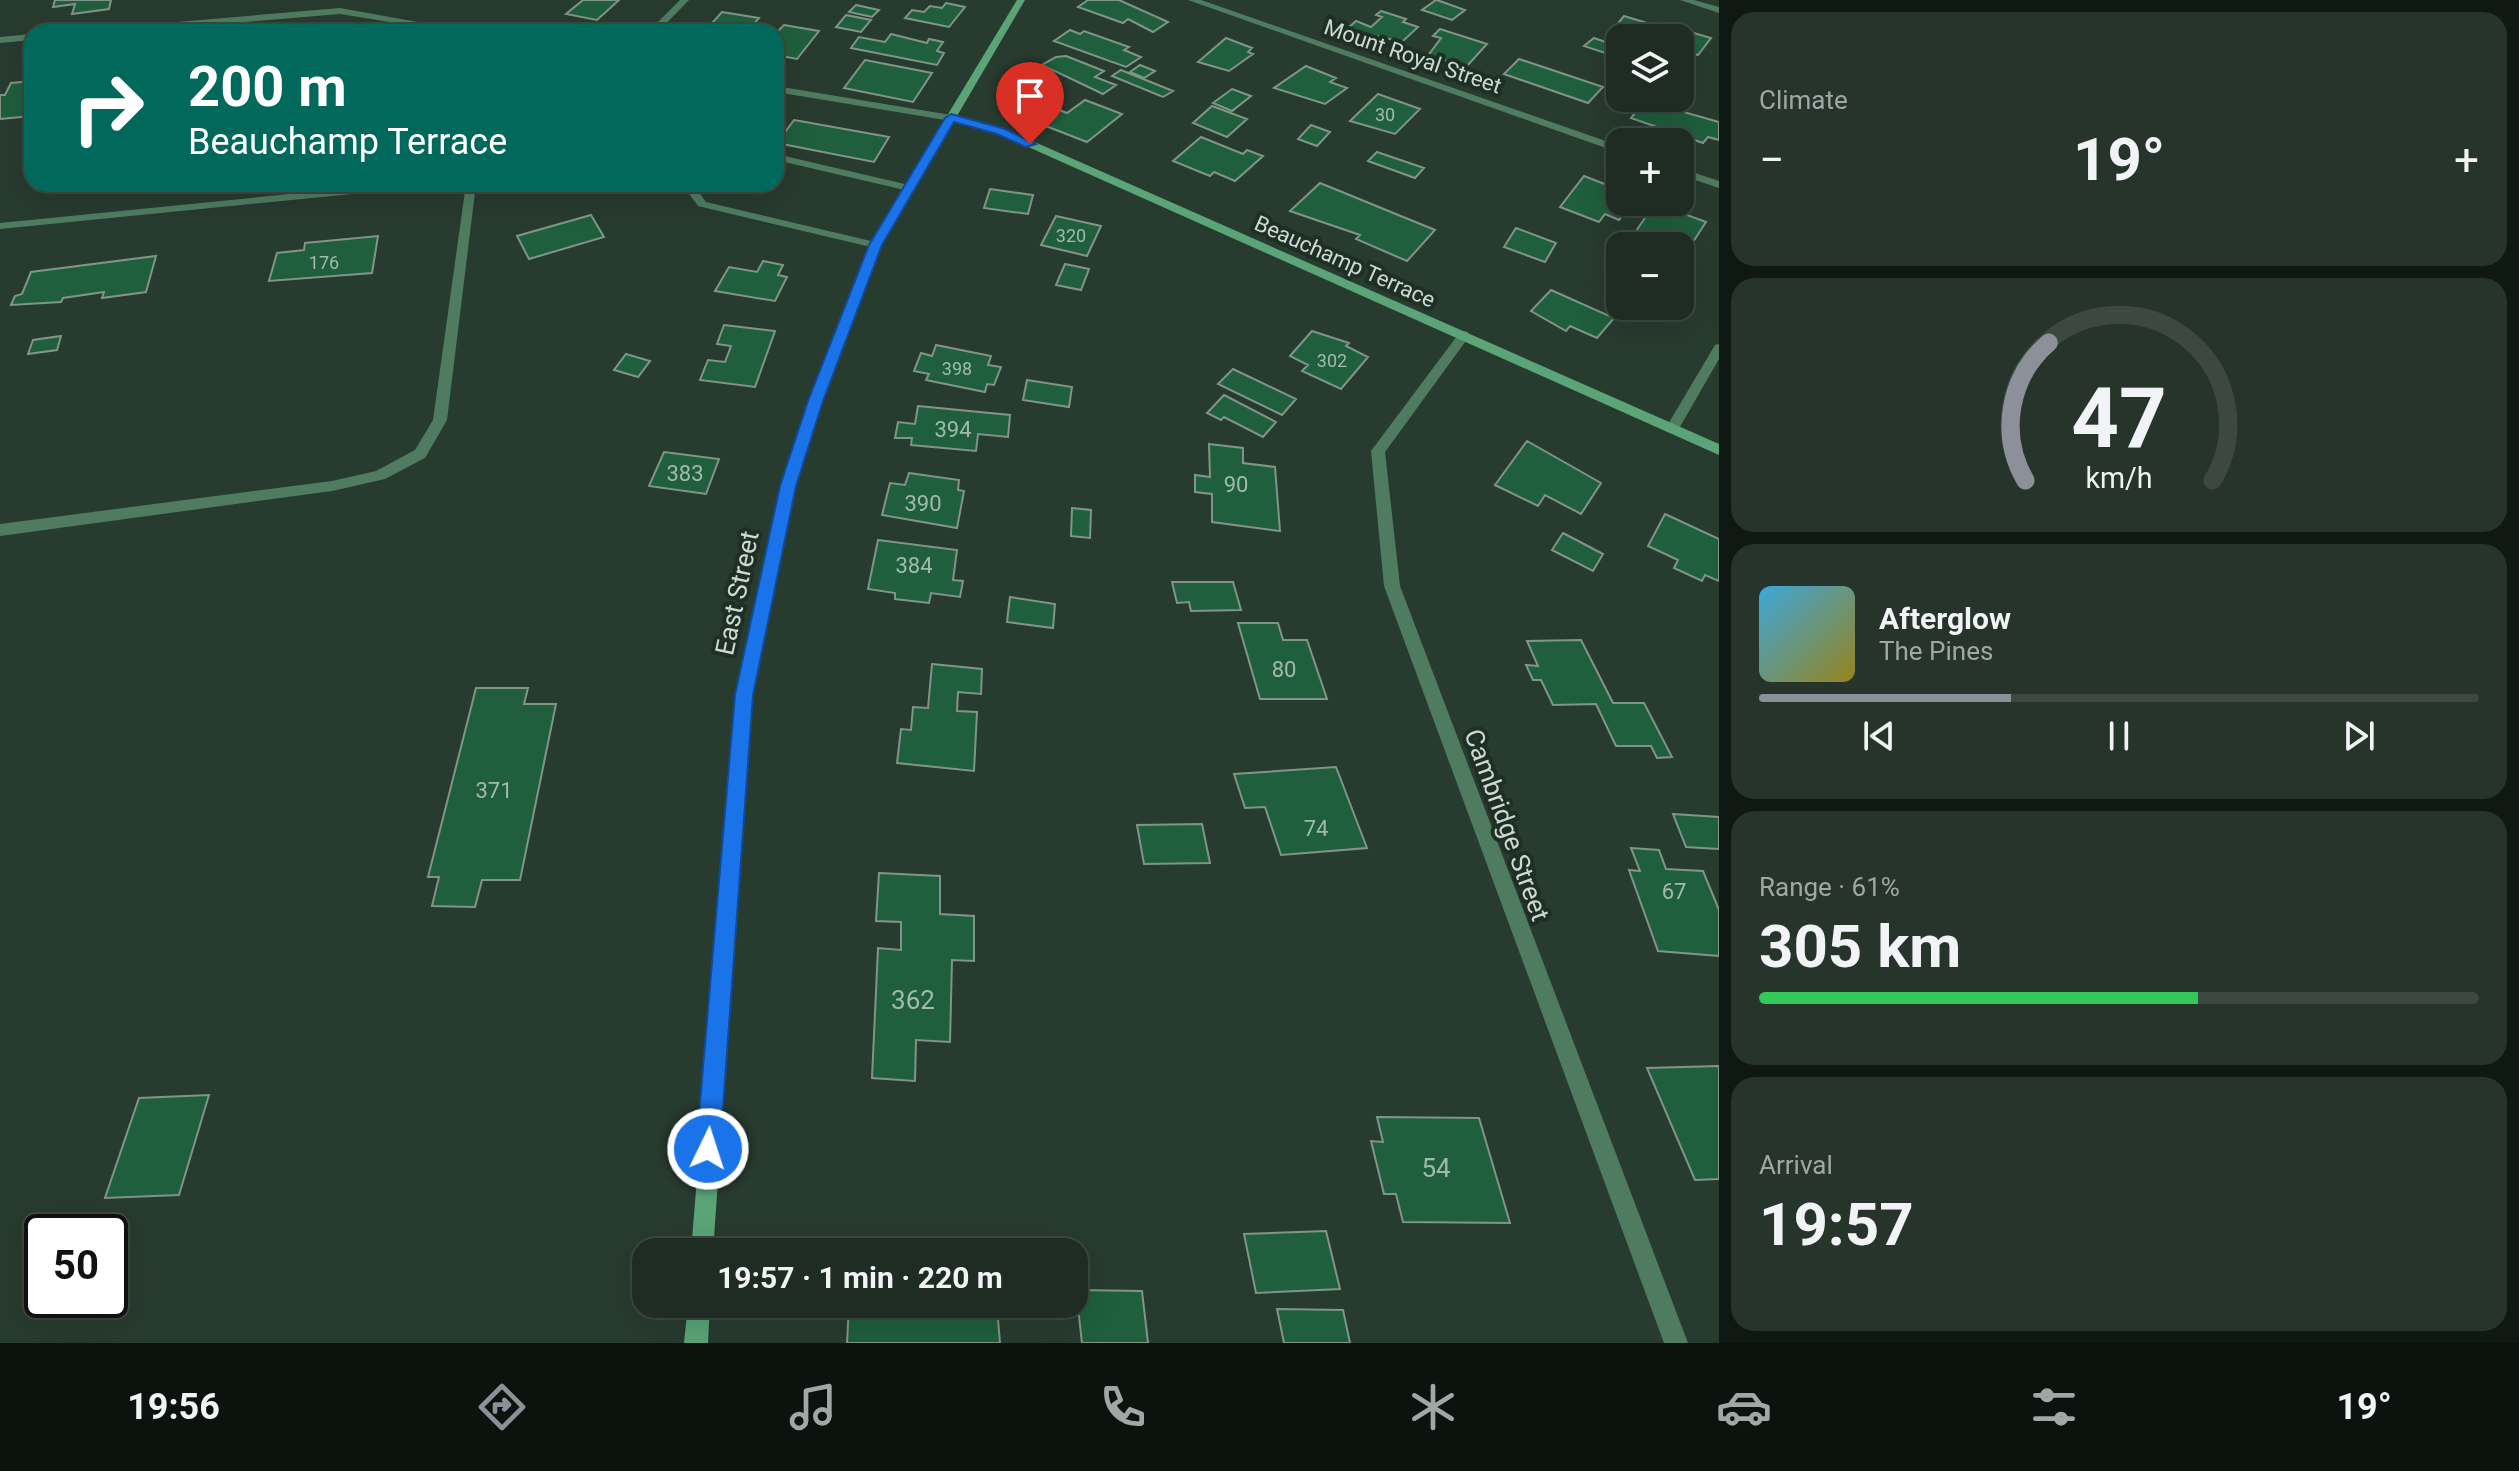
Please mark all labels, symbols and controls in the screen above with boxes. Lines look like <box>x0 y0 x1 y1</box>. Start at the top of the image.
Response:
street label: Mount Royal Street <box>1321 14 1505 99</box>
map controls <box>1606 24 1694 320</box>
button: layers <box>1606 24 1694 112</box>
text: 200 m <box>188 54 347 120</box>
icon: right <box>56 56 160 160</box>
pin <box>996 62 1064 144</box>
icon: arrive <box>1008 74 1052 118</box>
text: Climate <box>1759 85 1848 115</box>
house number: 30 <box>1375 104 1395 125</box>
text: Beauchamp Terrace <box>188 121 507 163</box>
text: 19° <box>2073 124 2165 195</box>
button: + <box>1606 128 1694 216</box>
text: − <box>1759 134 1784 186</box>
text: + <box>2454 134 2479 186</box>
street label: Beauchamp Terrace <box>1251 210 1439 313</box>
house number: 320 <box>1056 225 1086 246</box>
button: − <box>1606 232 1694 320</box>
house number: 176 <box>309 252 339 273</box>
house number: 302 <box>1317 350 1347 371</box>
house number: 398 <box>942 358 972 379</box>
text: 47 <box>2071 370 2167 467</box>
house number: 394 <box>934 417 972 442</box>
house number: 383 <box>666 461 704 486</box>
text: km/h <box>2085 461 2153 495</box>
house number: 90 <box>1224 472 1248 497</box>
house number: 390 <box>904 491 942 516</box>
street label: East Street <box>709 528 765 658</box>
house number: 384 <box>895 553 933 578</box>
text: Afterglow <box>1879 601 2011 636</box>
text: The Pines <box>1879 636 1993 666</box>
house number: 80 <box>1272 657 1296 682</box>
icon: previous <box>1857 714 1901 758</box>
icon: pause <box>2097 714 2141 758</box>
icon: next <box>2337 714 2381 758</box>
street label: Cambridge Street <box>1458 725 1556 925</box>
house number: 371 <box>475 778 513 803</box>
house number: 74 <box>1304 816 1328 841</box>
text: Range · 61% <box>1759 872 1900 902</box>
house number: 67 <box>1662 879 1686 904</box>
text: 305 km <box>1759 911 1961 982</box>
house number: 362 <box>891 985 935 1015</box>
position arrow <box>666 1107 750 1191</box>
text: Arrival <box>1759 1150 1833 1180</box>
house number: 54 <box>1421 1153 1451 1183</box>
text: 19:57 <box>1759 1189 1914 1260</box>
speed limit sign: 50 <box>24 1214 128 1318</box>
text: 19:57 · 1 min · 220 m <box>717 1260 1003 1295</box>
icon: directions <box>474 1379 530 1435</box>
icon: music <box>785 1379 841 1435</box>
icon: phone <box>1095 1379 1151 1435</box>
icon: climate <box>1405 1379 1461 1435</box>
icon: car <box>1716 1379 1772 1435</box>
icon: filters <box>2026 1379 2082 1435</box>
text: 19:56 <box>127 1386 220 1428</box>
text: 19° <box>2336 1386 2392 1428</box>

